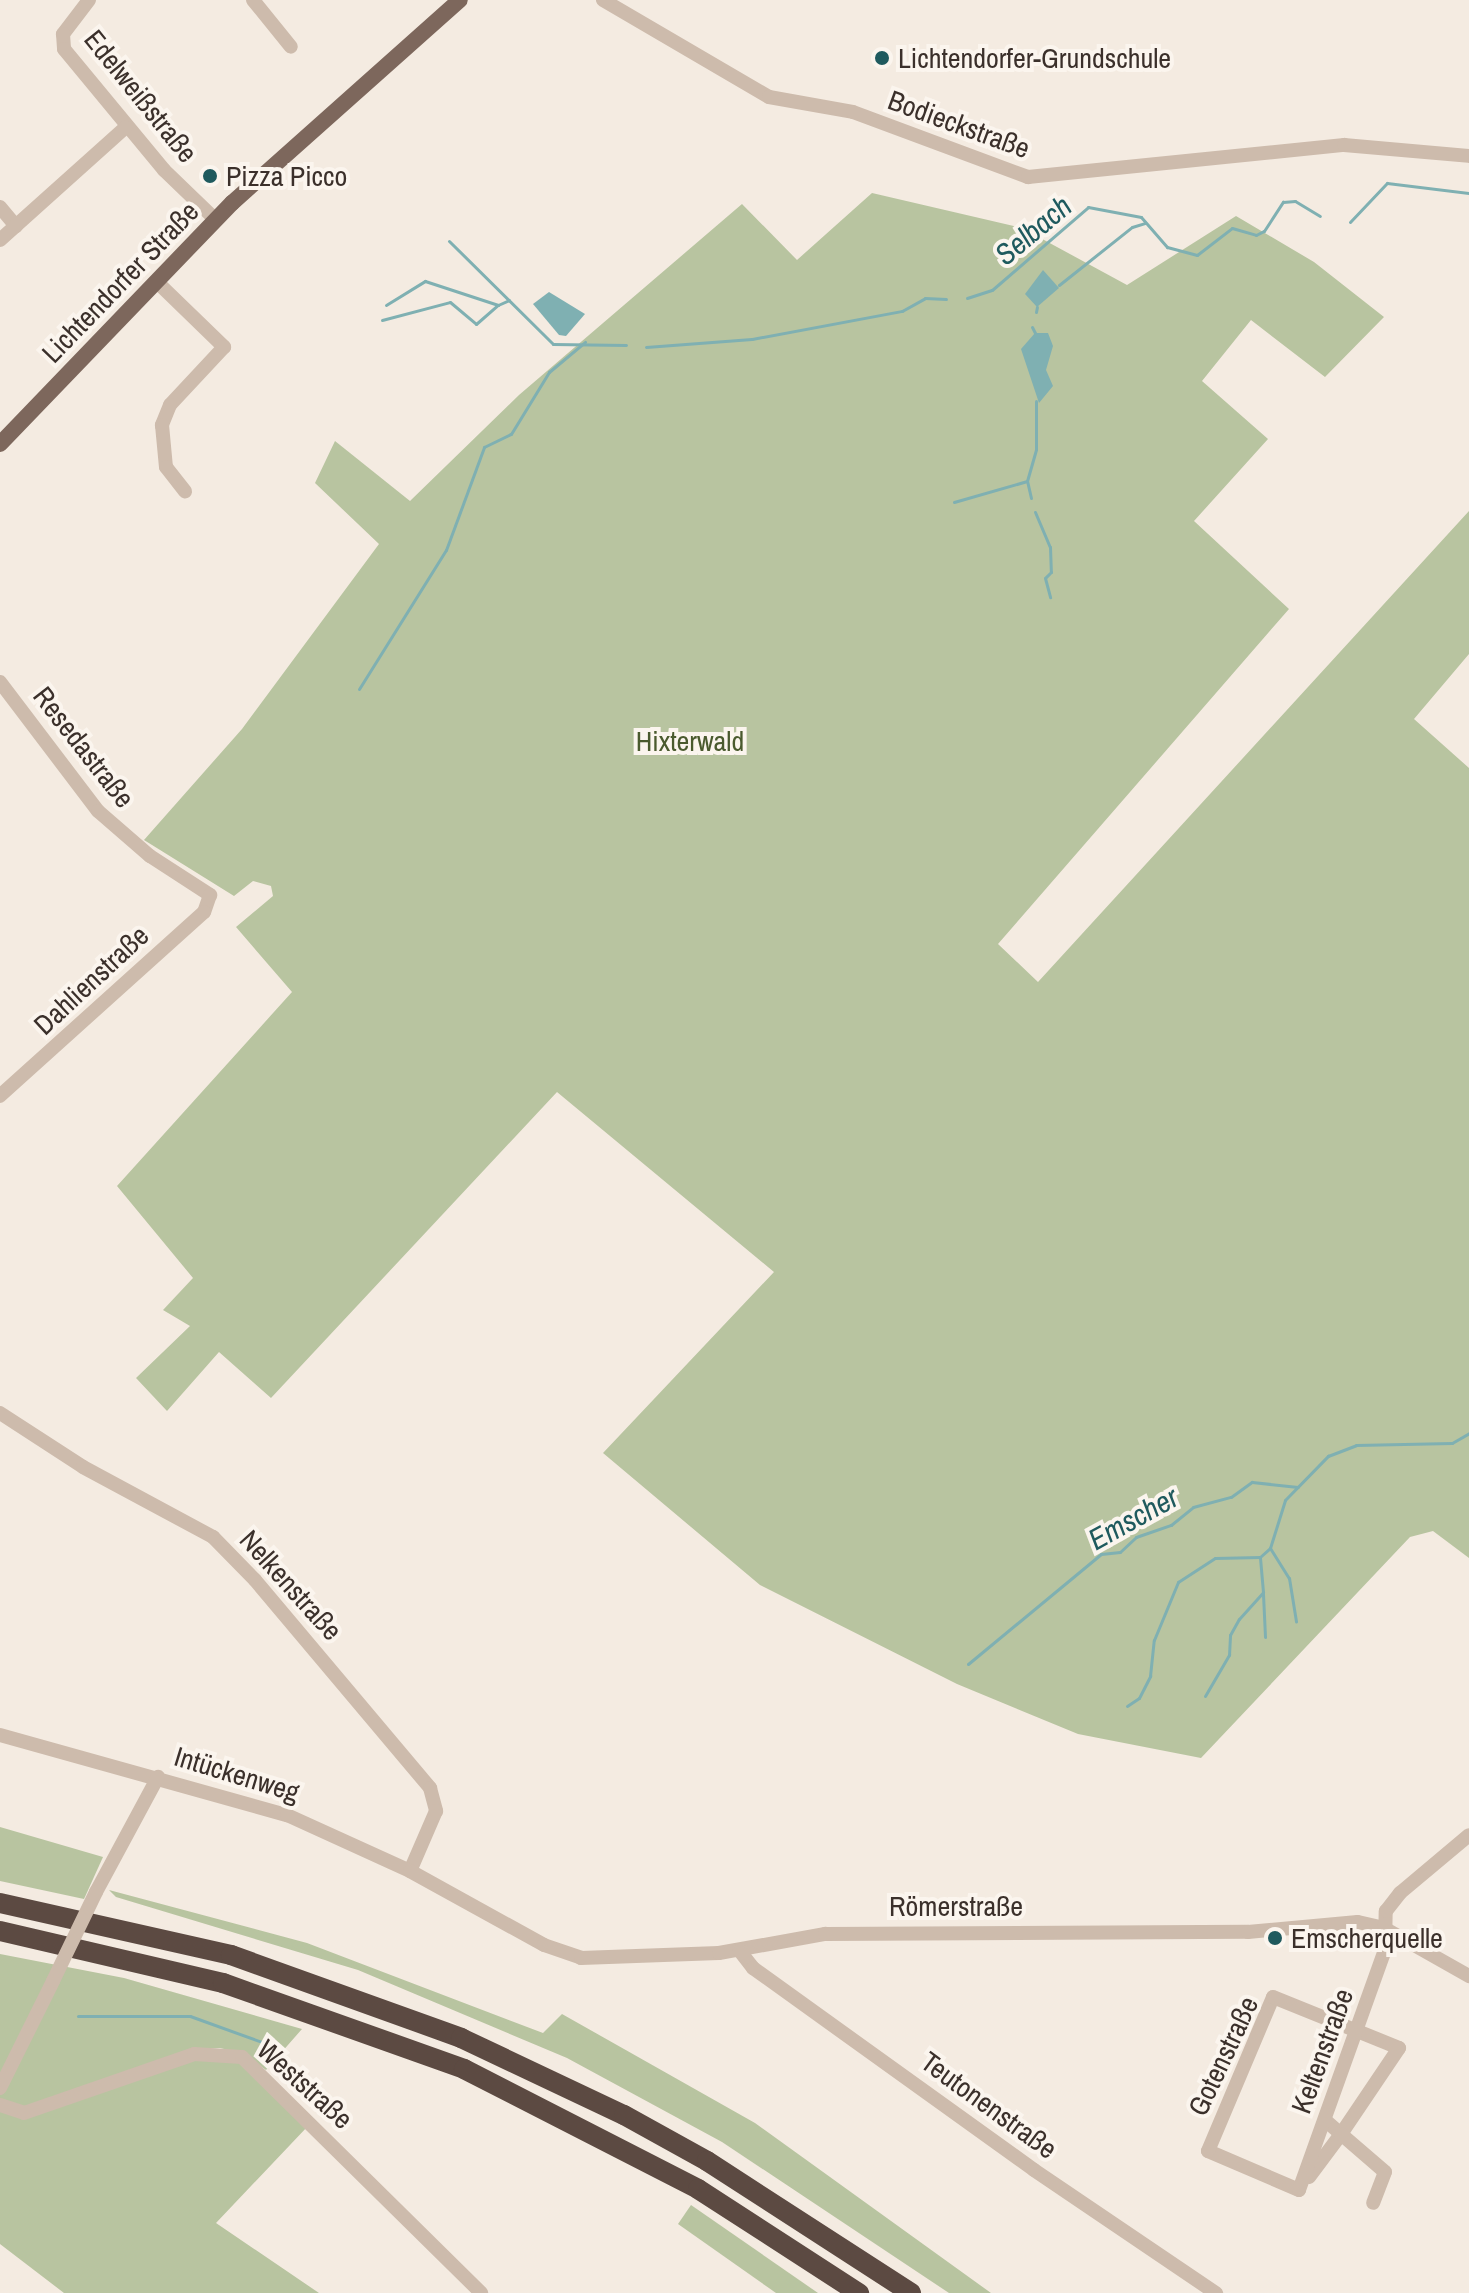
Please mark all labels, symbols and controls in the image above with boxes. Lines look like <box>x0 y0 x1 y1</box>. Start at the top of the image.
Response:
street label: Edelweißstraße <box>77 23 205 169</box>
place label: Lichtendorfer-Grundschule <box>898 41 1171 75</box>
marker: Lichtendorfer-Grundschule <box>873 49 891 67</box>
street label: Bodieckstraße <box>884 83 1034 165</box>
place label: Pizza Picco <box>226 159 347 193</box>
marker: Pizza Picco <box>201 167 219 185</box>
water label: Selbach <box>987 188 1079 272</box>
street label: Lichtendorfer Straße <box>35 195 205 369</box>
street label: Resedastraße <box>26 680 142 814</box>
park label: Hixterwald <box>636 724 744 758</box>
street label: Dahlienstraße <box>27 919 155 1041</box>
water label: Emscher <box>1082 1479 1184 1557</box>
street label: Nelkenstraße <box>233 1523 349 1647</box>
street label: Intückenweg <box>170 1739 304 1809</box>
street label: Römerstraße <box>889 1889 1023 1923</box>
place label: Emscherquelle <box>1291 1921 1443 1955</box>
marker: Emscherquelle <box>1266 1929 1284 1947</box>
street label: Keltenstraße <box>1284 1984 1360 2118</box>
street label: Gotenstraße <box>1181 1991 1265 2121</box>
street label: Weststraße <box>250 2032 360 2136</box>
street label: Teutonenstraße <box>915 2045 1063 2165</box>

